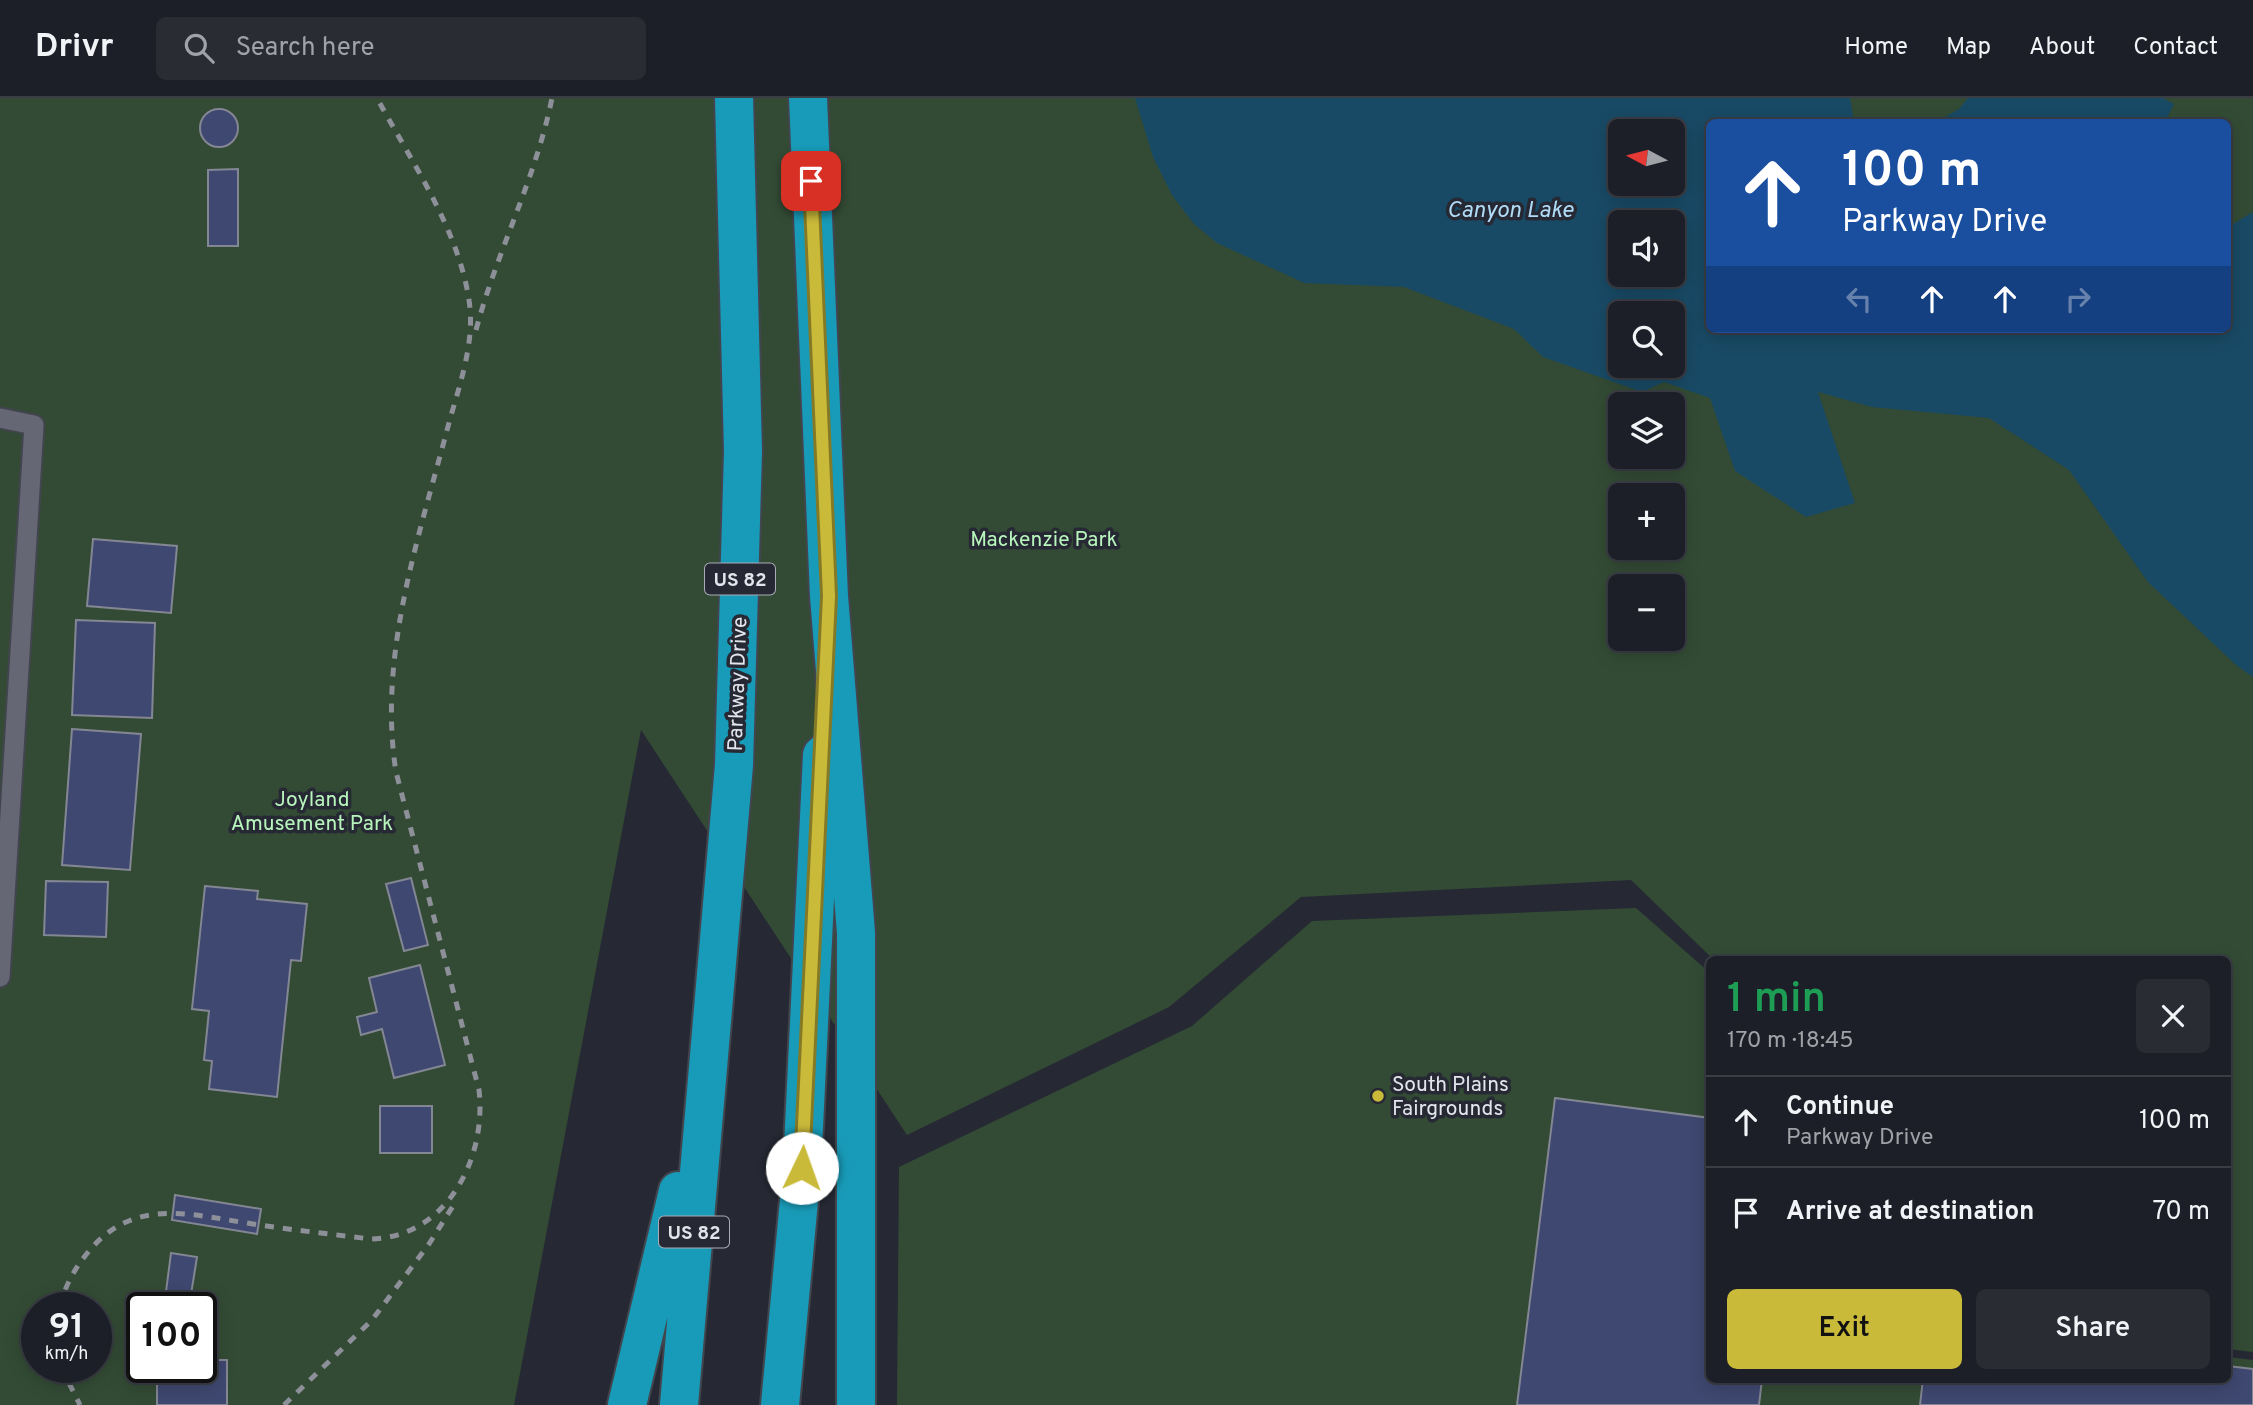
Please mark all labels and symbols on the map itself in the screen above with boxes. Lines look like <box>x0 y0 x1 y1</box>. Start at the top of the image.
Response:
north arrow <box>1608 119 1685 196</box>
pin <box>781 151 841 211</box>
water label: Canyon Lake <box>1447 197 1574 226</box>
park label: Mackenzie Park <box>970 527 1118 554</box>
road number: US 82 <box>705 564 775 594</box>
street label: Parkway Drive <box>723 616 754 752</box>
park label: Joyland Amusement Park <box>231 787 393 838</box>
place label: South Plains Fairgrounds <box>1392 1072 1509 1123</box>
marker: South Plains Fairgrounds <box>1370 1088 1386 1104</box>
position arrow <box>765 1131 839 1205</box>
road number: US 82 <box>659 1216 729 1248</box>
speed limit sign: 100 <box>126 1292 217 1383</box>

